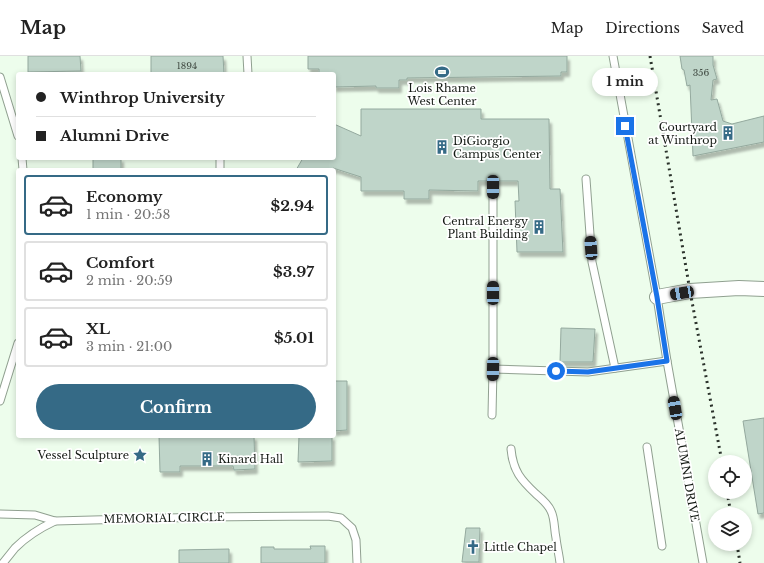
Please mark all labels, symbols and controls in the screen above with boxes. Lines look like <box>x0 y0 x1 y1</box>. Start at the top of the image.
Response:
text: Map <box>20 16 66 39</box>
text: Map <box>551 19 583 37</box>
text: Directions <box>605 19 680 37</box>
text: Saved <box>702 19 744 37</box>
house number: 1894 <box>177 60 197 71</box>
sports icon: Lois Rhame West Center <box>434 64 450 80</box>
house number: 356 <box>693 67 709 78</box>
callout: 1 min <box>592 68 658 96</box>
text: 1 min <box>606 73 644 90</box>
place label: Lois Rhame West Center <box>406 81 477 108</box>
text: Winthrop University <box>60 88 225 107</box>
route end <box>616 117 634 135</box>
place label: Courtyard at Winthrop <box>648 120 718 147</box>
building icon: Courtyard at Winthrop <box>720 125 736 141</box>
text: Alumni Drive <box>60 126 169 145</box>
place label: DiGiorgio Campus Center <box>453 134 542 161</box>
building icon: DiGiorgio Campus Center <box>434 139 450 155</box>
car <box>487 175 499 199</box>
icon: car <box>38 187 74 223</box>
text: Economy <box>86 187 163 206</box>
text: $2.94 <box>271 196 314 215</box>
text: 1 min · 20:58 <box>86 206 170 223</box>
place label: Central Energy Plant Building <box>442 214 528 241</box>
building icon: Central Energy Plant Building <box>531 219 547 235</box>
car <box>584 236 598 260</box>
icon: car <box>38 253 74 289</box>
text: Comfort <box>86 253 154 272</box>
text: $3.97 <box>273 262 314 281</box>
text: 2 min · 20:59 <box>86 272 173 289</box>
car <box>487 281 499 305</box>
car <box>669 285 695 301</box>
icon: car <box>38 319 74 355</box>
text: XL <box>86 319 110 338</box>
text: $5.01 <box>274 328 314 347</box>
text: 3 min · 21:00 <box>86 338 172 355</box>
car <box>487 357 499 381</box>
route start <box>547 362 565 380</box>
button: Confirm <box>36 384 316 430</box>
car <box>667 395 683 421</box>
street label: ALUMNI DRIVE <box>672 426 702 523</box>
place icon: Vessel Sculpture <box>132 447 148 463</box>
place label: Vessel Sculpture <box>37 448 129 462</box>
building icon: Kinard Hall <box>199 451 215 467</box>
place label: Kinard Hall <box>218 452 284 466</box>
map controls <box>708 455 752 551</box>
button: locate <box>708 455 752 499</box>
button: layers <box>708 507 752 551</box>
street label: MEMORIAL CIRCLE <box>103 510 225 526</box>
church icon: Little Chapel <box>465 539 481 555</box>
place label: Little Chapel <box>484 540 557 554</box>

